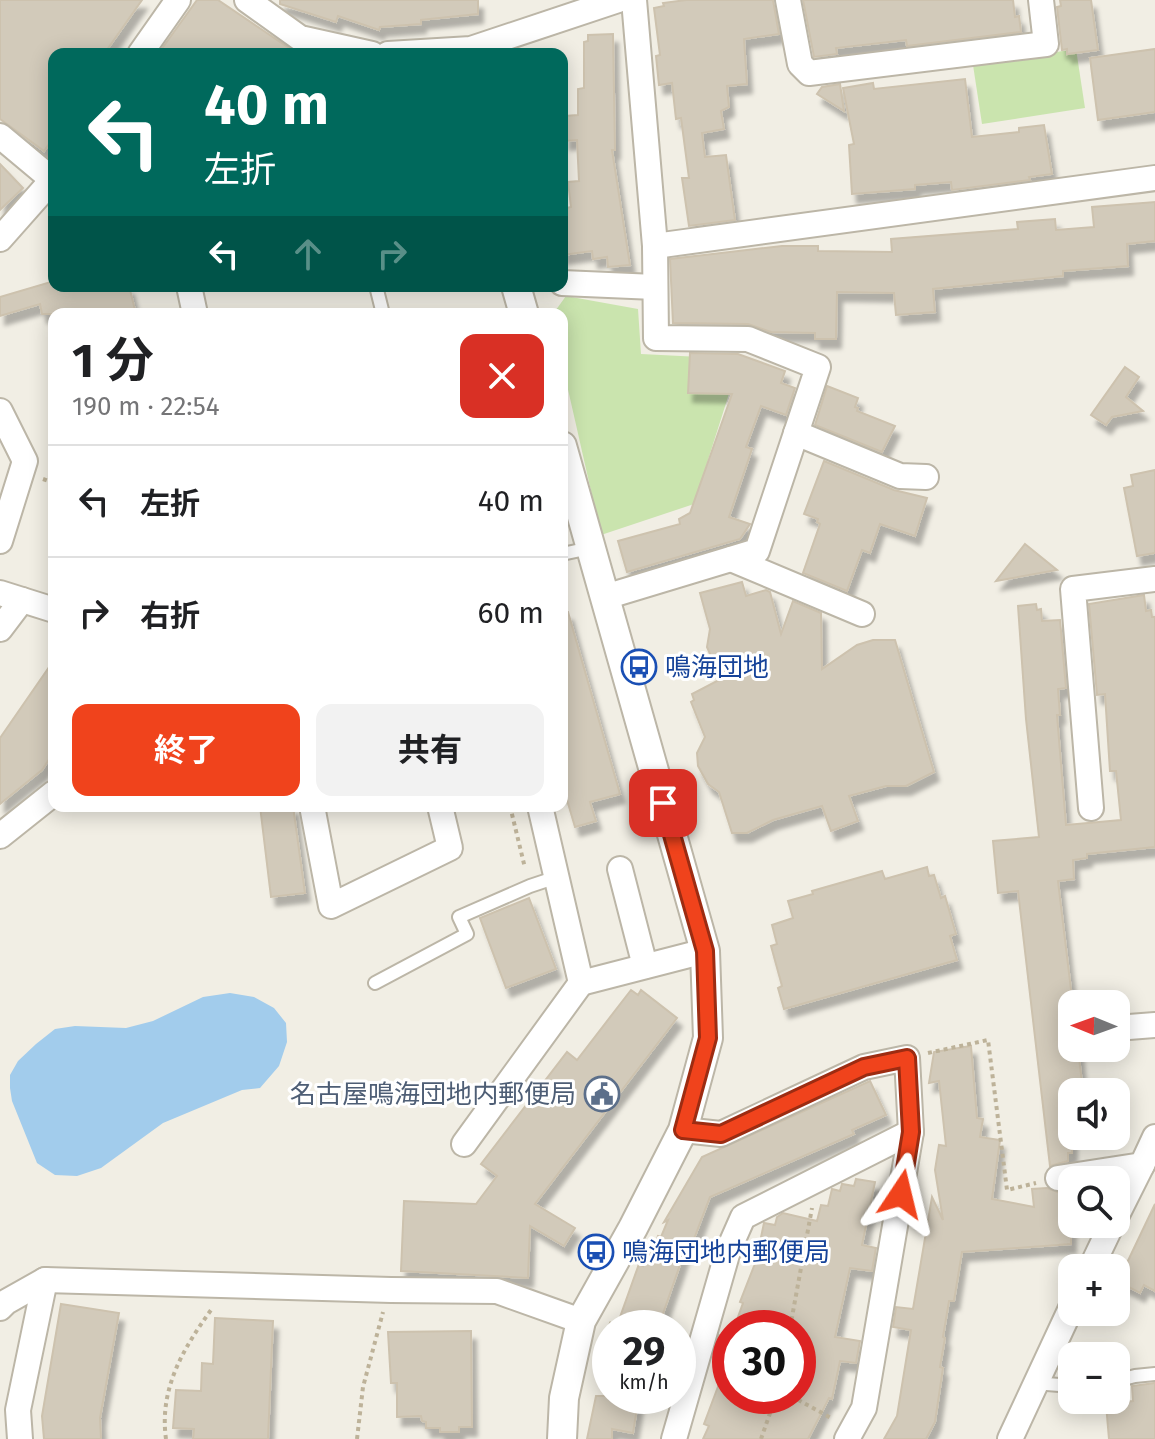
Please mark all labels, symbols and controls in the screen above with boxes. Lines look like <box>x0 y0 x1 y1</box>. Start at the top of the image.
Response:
text: 40 m <box>204 72 329 139</box>
icon: left <box>72 80 176 184</box>
text: 左折 <box>204 148 276 192</box>
icon: left <box>202 232 246 276</box>
icon: ahead <box>286 232 330 276</box>
icon: right <box>370 232 414 276</box>
text: 1 分 <box>72 332 154 390</box>
button: close <box>460 334 544 418</box>
text: 190 m · 22:54 <box>72 391 220 422</box>
icon: left <box>72 479 116 523</box>
text: 40 m <box>478 483 544 519</box>
text: 左折 <box>140 486 200 522</box>
icon: right <box>72 591 116 635</box>
text: 60 m <box>478 595 544 631</box>
text: 右折 <box>140 598 200 634</box>
bus stop icon: 鳴海団地 <box>620 648 658 686</box>
place label: 鳴海団地 <box>665 652 769 683</box>
button: 終了 <box>72 704 300 796</box>
button: 共有 <box>316 704 544 796</box>
pin <box>629 769 697 837</box>
icon: arrive <box>641 781 685 825</box>
north arrow <box>1058 990 1130 1062</box>
map controls <box>1058 990 1130 1414</box>
public building icon: 名古屋鳴海団地内郵便局 <box>583 1075 621 1113</box>
button: sound <box>1058 1078 1130 1150</box>
place label: 名古屋鳴海団地内郵便局 <box>290 1079 576 1110</box>
position arrow <box>859 1152 943 1236</box>
button: search <box>1058 1166 1130 1238</box>
bus stop icon: 鳴海団地内郵便局 <box>577 1233 615 1271</box>
place label: 鳴海団地内郵便局 <box>622 1237 830 1268</box>
button: + <box>1058 1254 1130 1326</box>
speed limit sign: 30 <box>712 1310 816 1414</box>
text: 29 <box>623 1328 665 1376</box>
button: − <box>1058 1342 1130 1414</box>
text: km/h <box>619 1370 669 1394</box>

